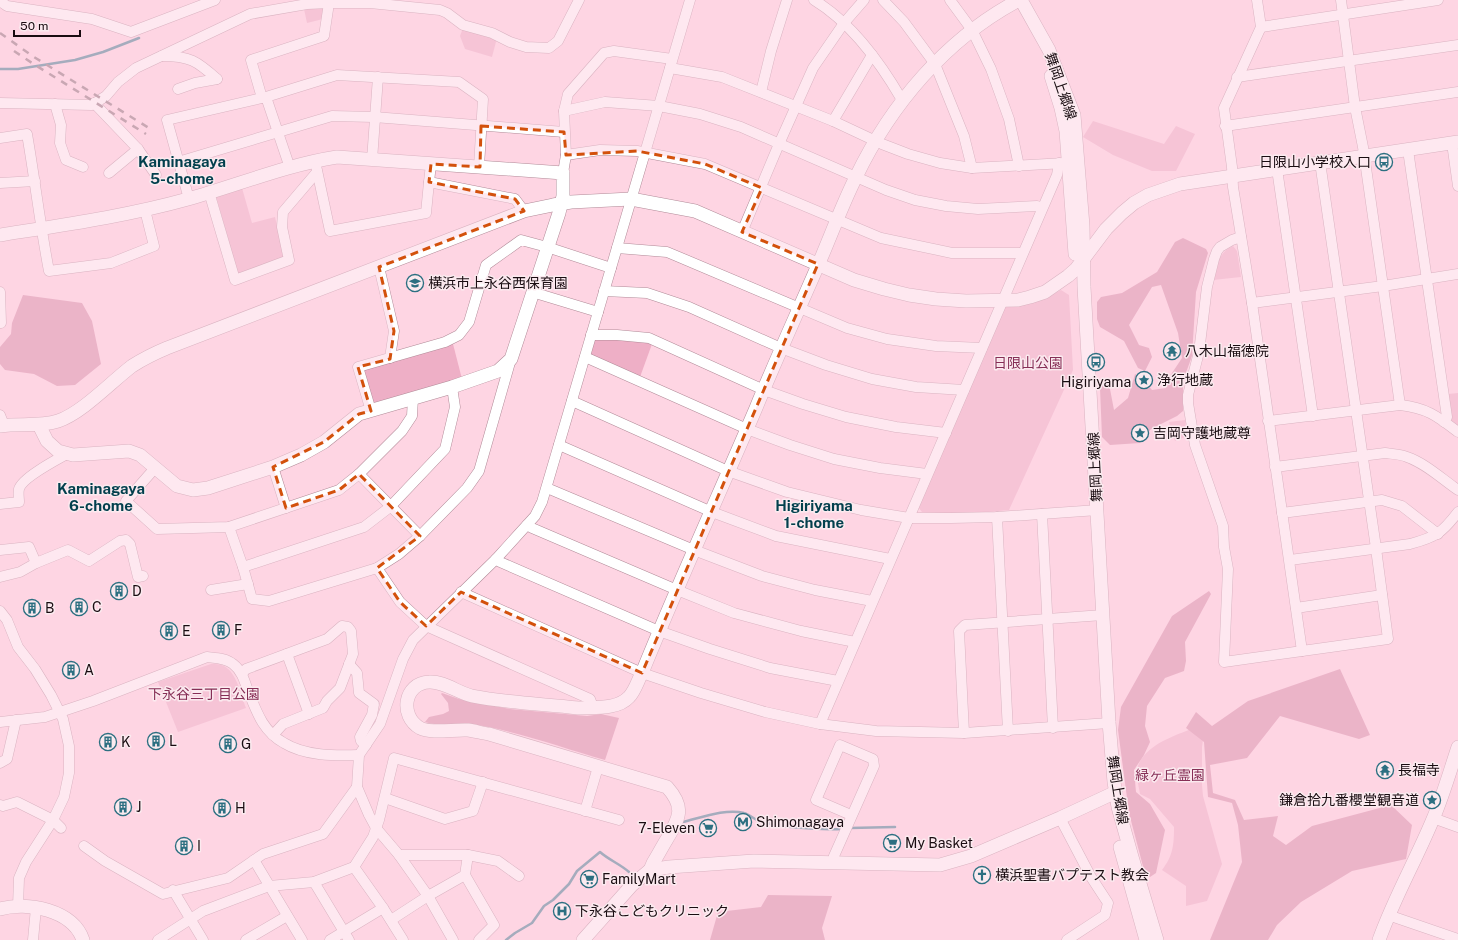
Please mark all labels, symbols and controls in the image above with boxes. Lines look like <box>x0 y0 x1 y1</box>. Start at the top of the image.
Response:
scale bar <box>14 12 80 38</box>
text: 50 m <box>20 19 48 33</box>
street label: 舞岡上郷線 <box>1042 50 1080 122</box>
bus stop icon: 日限山小学校入口 <box>1374 152 1394 172</box>
district label: Kaminagaya 5-chome <box>138 153 226 187</box>
place label: 日限山小学校入口 <box>1259 154 1371 170</box>
school or university icon: 横浜市上永谷西保育園 <box>405 273 425 293</box>
place label: 横浜市上永谷西保育園 <box>428 275 568 291</box>
temple icon: 八木山福徳院 <box>1162 341 1182 361</box>
place label: 八木山福徳院 <box>1185 343 1269 359</box>
bus stop icon: Higiriyama <box>1086 352 1106 372</box>
park label: 日限山公園 <box>993 355 1063 371</box>
place icon: 浄行地蔵 <box>1134 370 1154 390</box>
place label: 浄行地蔵 <box>1157 372 1213 388</box>
place label: Higiriyama <box>1061 374 1131 390</box>
place icon: 吉岡守護地蔵尊 <box>1130 423 1150 443</box>
place label: 吉岡守護地蔵尊 <box>1153 425 1251 441</box>
street label: 舞岡上郷線 <box>1085 432 1105 502</box>
district label: Kaminagaya 6-chome <box>57 480 145 514</box>
district label: Higiriyama 1-chome <box>775 497 853 531</box>
building icon: D <box>109 581 129 601</box>
place label: D <box>132 583 142 599</box>
building icon: C <box>69 597 89 617</box>
building icon: B <box>22 598 42 618</box>
place label: C <box>92 599 102 615</box>
place label: B <box>45 600 54 616</box>
building icon: F <box>211 620 231 640</box>
building icon: E <box>159 621 179 641</box>
place label: F <box>234 622 242 638</box>
place label: E <box>182 623 191 639</box>
building icon: A <box>61 660 81 680</box>
place label: A <box>84 662 94 678</box>
park label: 下永谷三丁目公園 <box>148 686 260 702</box>
building icon: L <box>146 731 166 751</box>
building icon: K <box>98 732 118 752</box>
place label: L <box>169 733 177 749</box>
place label: K <box>121 734 131 750</box>
building icon: G <box>218 734 238 754</box>
place label: G <box>241 736 251 752</box>
street label: 舞岡上郷線 <box>1105 754 1131 826</box>
temple icon: 長福寺 <box>1375 760 1395 780</box>
place label: 長福寺 <box>1398 762 1440 778</box>
park label: 緑ヶ丘霊園 <box>1135 767 1205 783</box>
place icon: 鎌倉拾九番櫻堂観音道 <box>1422 790 1442 810</box>
place label: 鎌倉拾九番櫻堂観音道 <box>1279 792 1419 808</box>
building icon: J <box>113 797 133 817</box>
building icon: H <box>212 798 232 818</box>
place label: J <box>136 799 141 815</box>
place label: H <box>235 800 246 816</box>
metro station icon: Shimonagaya <box>733 812 753 832</box>
place label: Shimonagaya <box>756 814 844 830</box>
supermarket icon: 7-Eleven <box>698 818 718 838</box>
place label: 7-Eleven <box>638 820 695 836</box>
supermarket icon: My Basket <box>882 833 902 853</box>
place label: My Basket <box>905 835 973 851</box>
building icon: I <box>174 836 194 856</box>
place label: I <box>197 838 201 854</box>
church icon: 横浜聖書バプテスト教会 <box>972 865 992 885</box>
place label: 横浜聖書バプテスト教会 <box>995 867 1149 883</box>
supermarket icon: FamilyMart <box>579 869 599 889</box>
place label: FamilyMart <box>602 871 676 887</box>
hospital icon: 下永谷こどもクリニック <box>552 901 572 921</box>
place label: 下永谷こどもクリニック <box>575 903 729 919</box>

